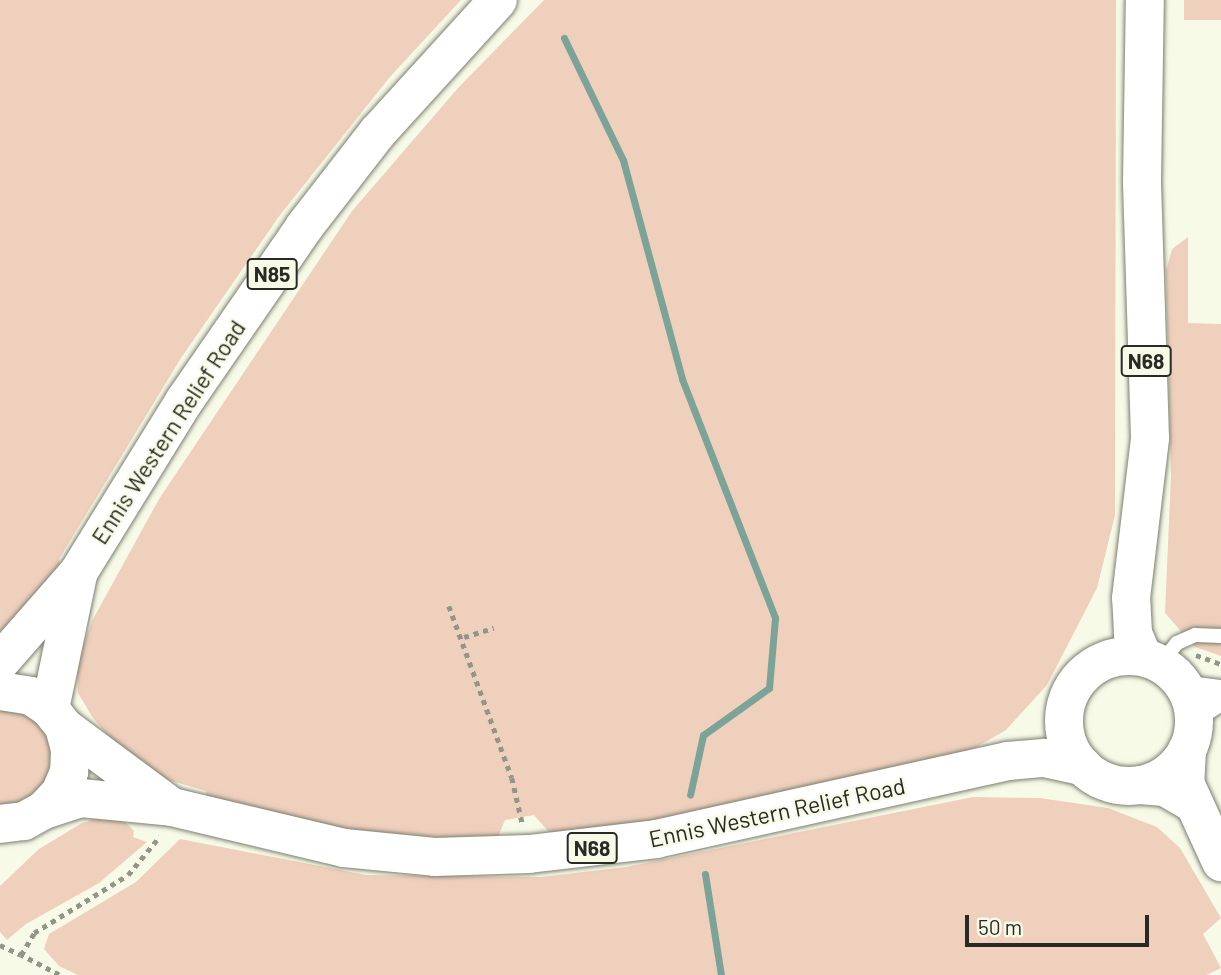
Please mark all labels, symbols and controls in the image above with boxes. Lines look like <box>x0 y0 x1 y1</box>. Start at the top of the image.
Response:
road number: N85 <box>246 256 298 292</box>
street label: Ennis Western Relief Road <box>85 315 251 549</box>
road number: N68 <box>1120 344 1172 378</box>
street label: Ennis Western Relief Road <box>646 771 908 853</box>
road number: N68 <box>566 830 618 866</box>
scale bar <box>969 902 1153 946</box>
text: 50 m <box>978 914 1022 939</box>

